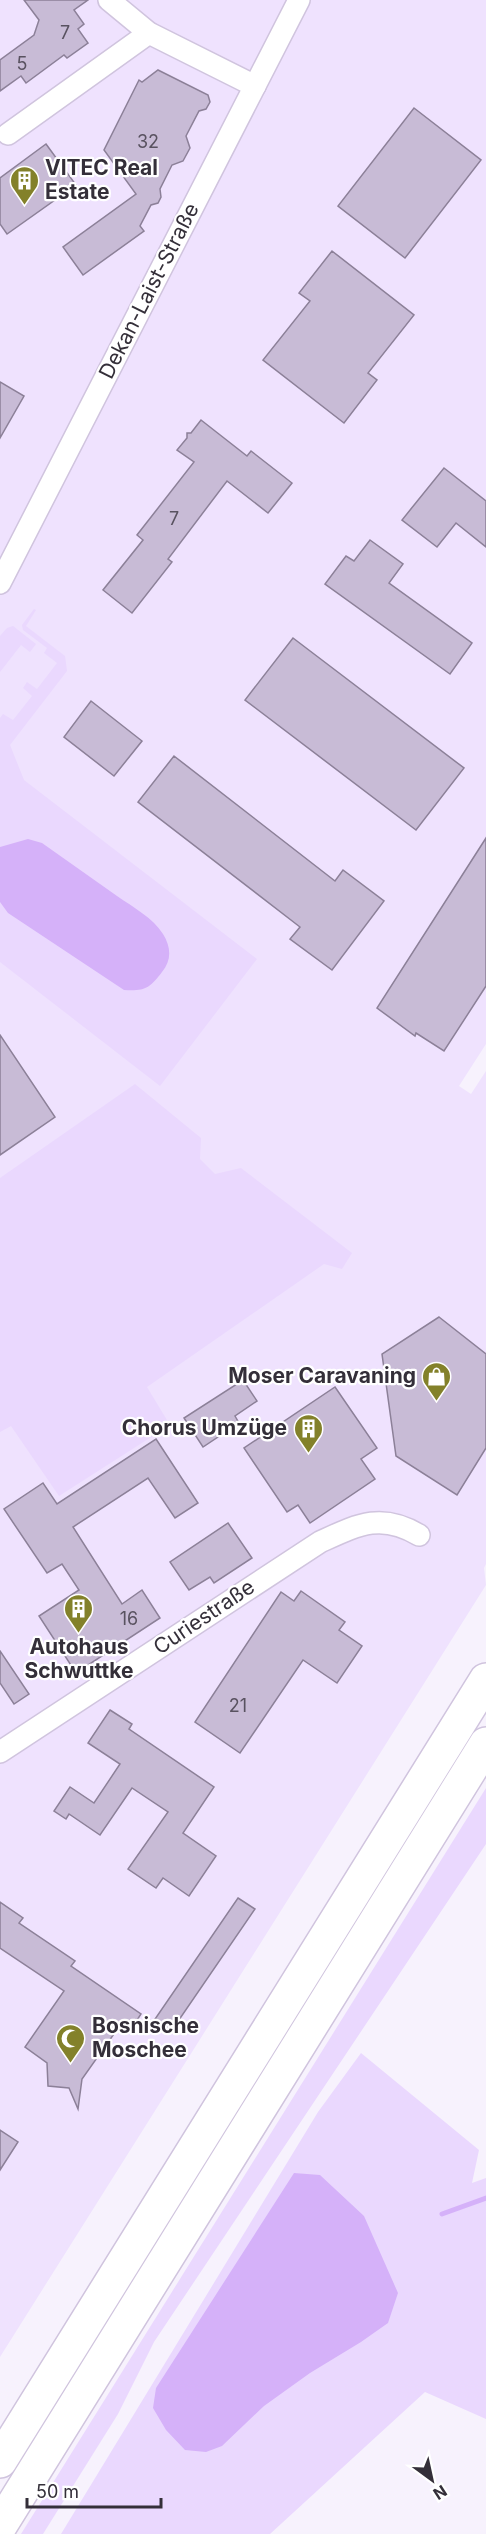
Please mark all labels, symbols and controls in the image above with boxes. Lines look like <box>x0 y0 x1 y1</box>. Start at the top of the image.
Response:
house number: 7 <box>60 22 70 43</box>
house number: 5 <box>17 53 27 74</box>
house number: 32 <box>137 131 159 152</box>
place label: VITEC Real Estate <box>45 155 158 204</box>
building icon: VITEC Real Estate <box>8 164 40 206</box>
street label: Dekan-Laist-Straße <box>93 199 204 383</box>
house number: 7 <box>169 508 179 529</box>
shop icon: Moser Caravaning <box>421 1360 453 1402</box>
place label: Moser Caravaning <box>228 1363 416 1388</box>
building icon: Chorus Umzüge <box>292 1412 324 1454</box>
place label: Chorus Umzüge <box>122 1415 287 1440</box>
street label: Curiestraße <box>149 1574 259 1659</box>
building icon: Autohaus Schwuttke <box>63 1592 95 1634</box>
house number: 16 <box>120 1608 138 1629</box>
place label: Autohaus Schwuttke <box>24 1634 134 1683</box>
house number: 21 <box>229 1695 247 1716</box>
place label: Bosnische Moschee <box>92 2013 199 2062</box>
mosque icon: Bosnische Moschee <box>55 2022 87 2064</box>
north arrow <box>402 2450 462 2510</box>
scale bar <box>27 2471 160 2509</box>
text: 50 m <box>36 2481 79 2502</box>
text: N <box>430 2481 451 2504</box>

